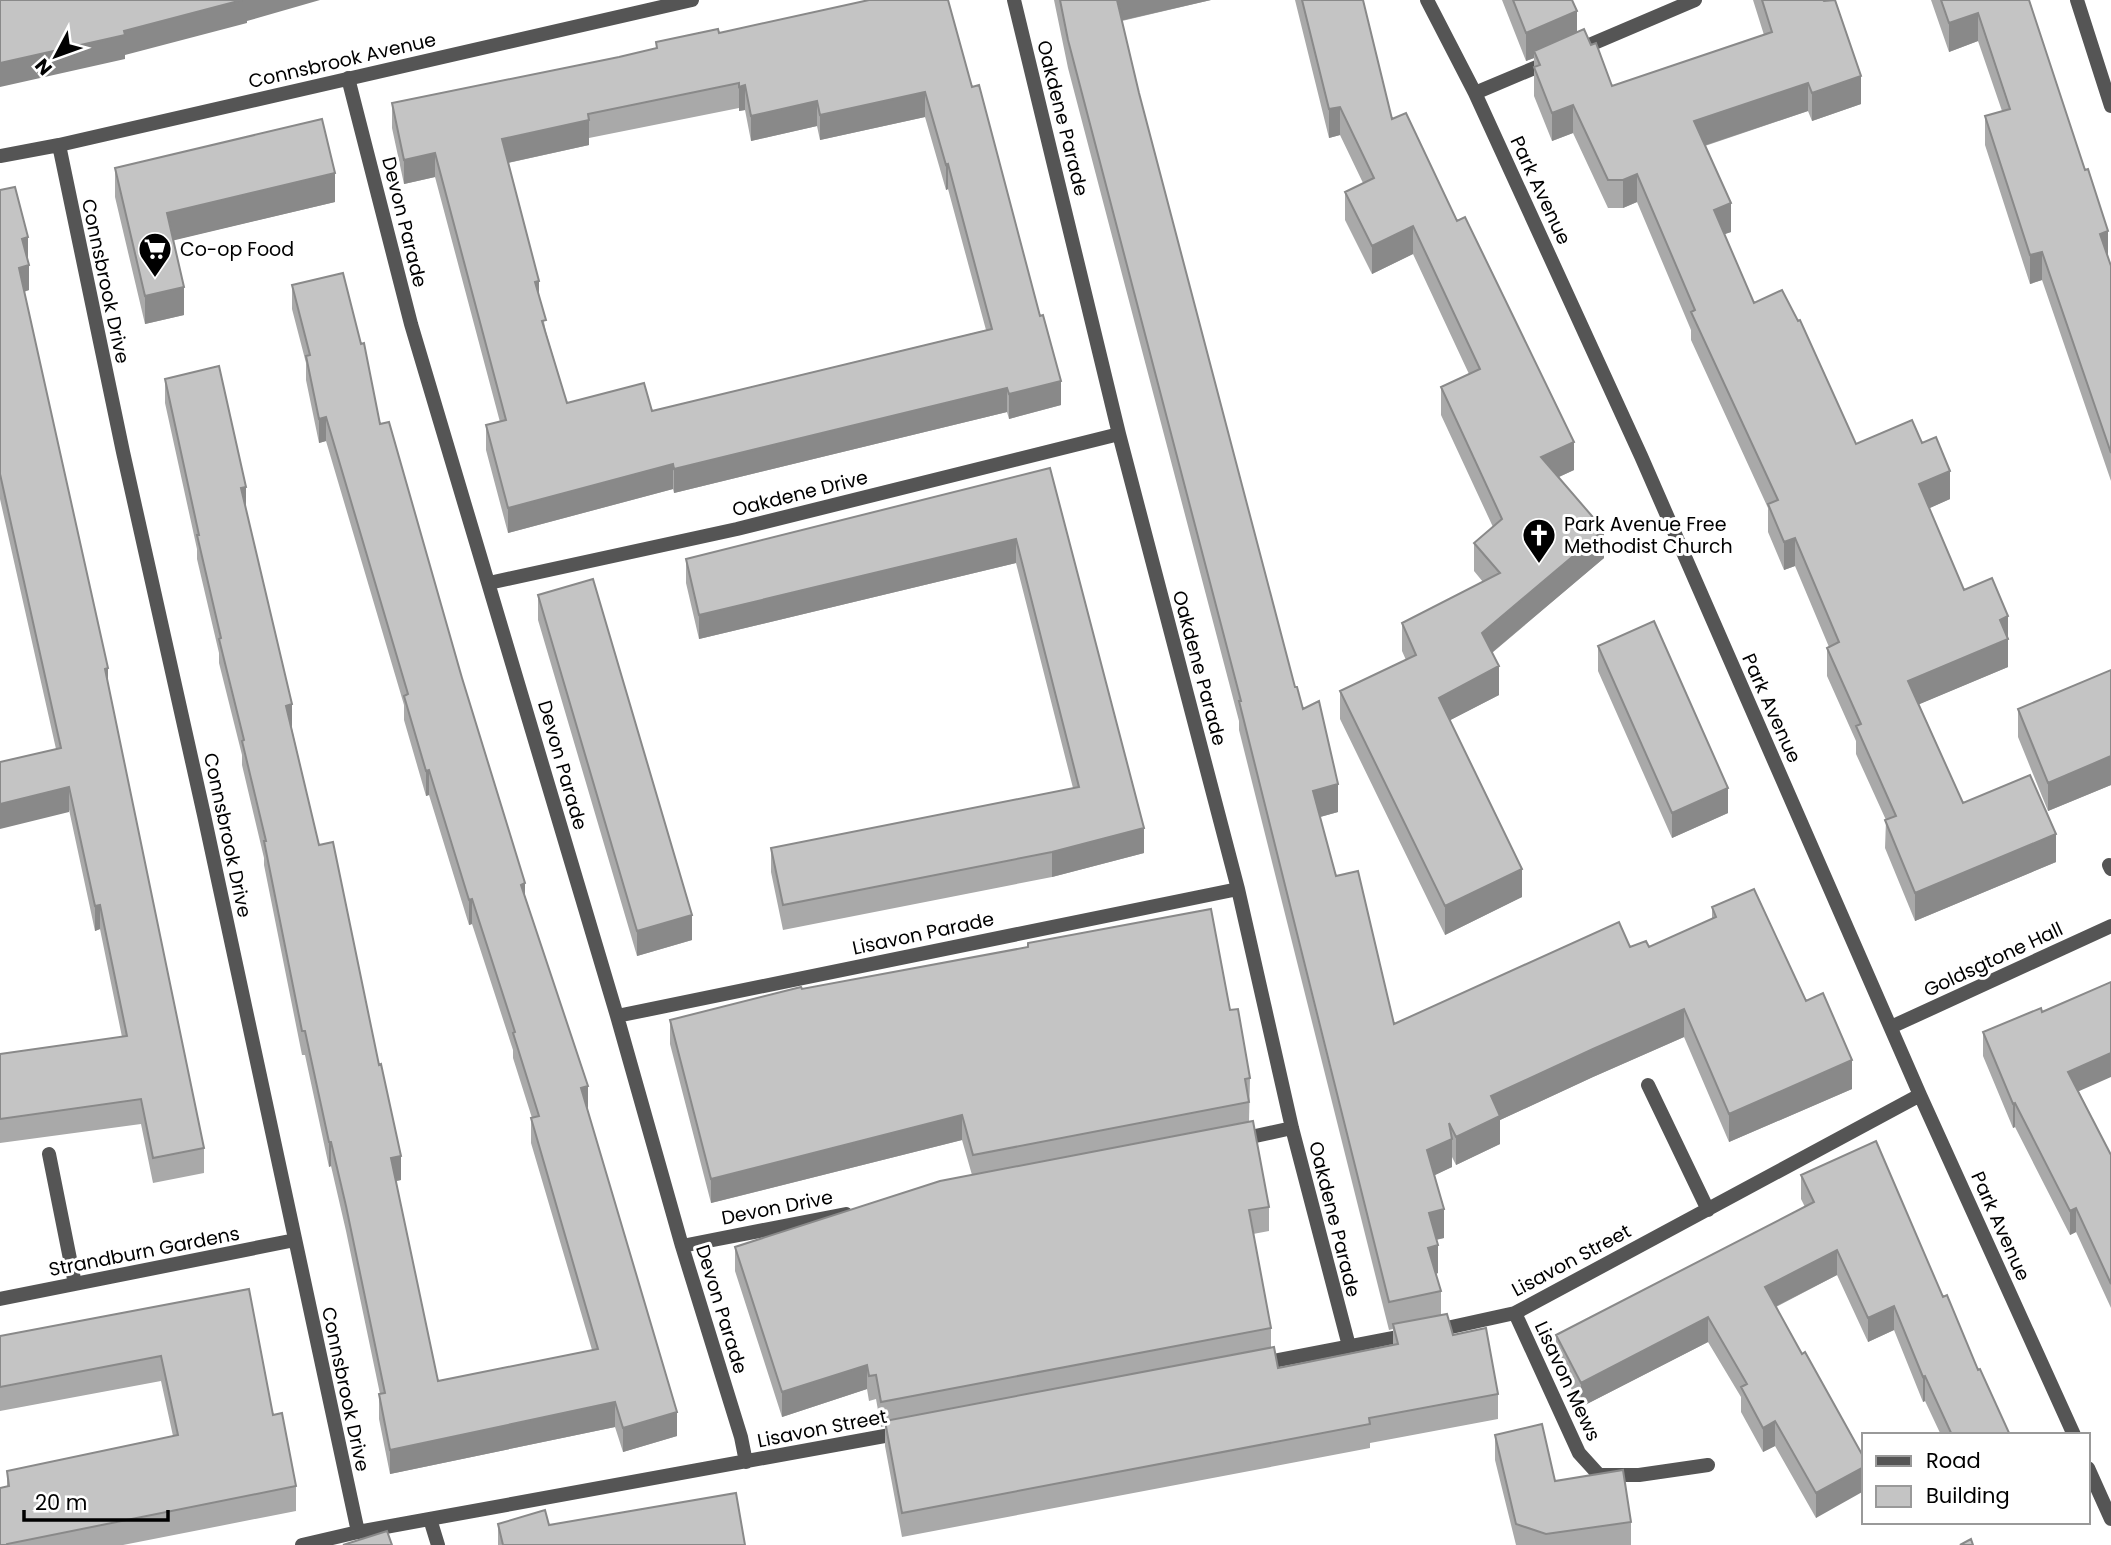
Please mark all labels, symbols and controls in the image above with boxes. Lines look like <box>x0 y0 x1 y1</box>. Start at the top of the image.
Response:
north arrow <box>21 21 91 91</box>
street label: Connsbrook Avenue <box>246 26 438 95</box>
street label: Oakdene Parade <box>1030 37 1095 199</box>
text: N <box>29 53 58 81</box>
street label: Park Avenue <box>1504 131 1578 249</box>
street label: Devon Parade <box>375 154 434 290</box>
street label: Connsbrook Drive <box>75 196 136 366</box>
supermarket icon: Co-op Food <box>136 230 174 279</box>
place label: Co-op Food <box>180 236 294 263</box>
street label: Oakdene Drive <box>729 464 871 523</box>
place label: Park Avenue Free Methodist Church <box>1564 511 1733 560</box>
church icon: Park Avenue Free Methodist Church <box>1520 516 1558 565</box>
street label: Oakdene Parade <box>1166 588 1233 749</box>
street label: Park Avenue <box>1735 649 1808 767</box>
street label: Devon Parade <box>531 697 594 833</box>
street label: Connsbrook Drive <box>197 750 258 920</box>
street label: Lisavon Parade <box>850 905 996 962</box>
street label: Goldsgtone Hall <box>1919 915 2067 1004</box>
street label: Oakdene Parade <box>1302 1138 1367 1300</box>
street label: Park Avenue <box>1964 1167 2037 1285</box>
street label: Devon Drive <box>719 1183 835 1232</box>
street label: Lisavon Street <box>1507 1218 1636 1303</box>
street label: Strandburn Gardens <box>46 1220 242 1283</box>
street label: Devon Parade <box>689 1241 754 1377</box>
street label: Connsbrook Drive <box>315 1304 376 1474</box>
street label: Lisavon Mews <box>1528 1317 1607 1446</box>
street label: Lisavon Street <box>755 1403 889 1454</box>
legend <box>1862 1433 2090 1524</box>
text: Road <box>1926 1446 1981 1475</box>
scale bar <box>24 1478 168 1522</box>
text: Building <box>1926 1481 2010 1510</box>
text: 20 m <box>35 1488 88 1517</box>

